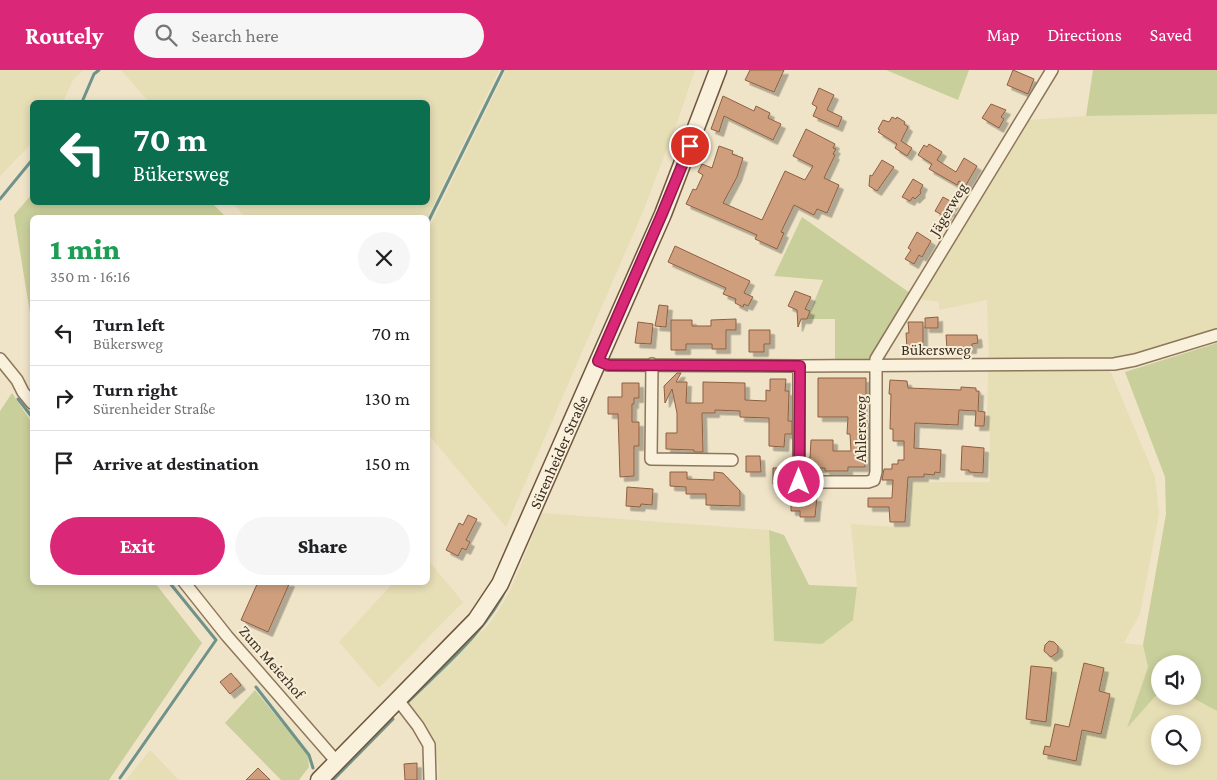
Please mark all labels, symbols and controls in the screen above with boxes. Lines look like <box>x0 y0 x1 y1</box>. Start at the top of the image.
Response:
search box <box>134 13 484 58</box>
icon: search <box>152 21 180 49</box>
text: Routely <box>25 22 104 49</box>
text: Search here <box>192 25 279 46</box>
text: Map <box>987 25 1019 45</box>
text: Directions <box>1047 25 1122 45</box>
text: Saved <box>1150 25 1192 45</box>
icon: left <box>50 120 115 185</box>
text: 70 m <box>133 120 207 159</box>
pin <box>669 125 711 167</box>
icon: arrive <box>676 132 704 160</box>
text: Bükersweg <box>133 161 229 186</box>
street label: Jägerweg <box>925 179 971 241</box>
text: 1 min <box>50 232 120 265</box>
button: close <box>358 232 410 284</box>
text: 350 m · 16:16 <box>50 268 130 285</box>
text: Turn left <box>93 314 165 335</box>
icon: left <box>50 319 78 347</box>
text: 70 m <box>372 323 410 344</box>
text: Bükersweg <box>93 335 163 352</box>
street label: Bükersweg <box>901 341 971 359</box>
text: Turn right <box>93 379 178 400</box>
icon: right <box>50 384 78 412</box>
text: 130 m <box>365 388 410 409</box>
street label: Sürenheider Straße <box>526 392 591 511</box>
street label: Ahlersweg <box>852 395 870 463</box>
text: Sürenheider Straße <box>93 400 215 417</box>
icon: arrive <box>50 449 78 477</box>
text: Arrive at destination <box>93 453 259 474</box>
text: 150 m <box>365 453 410 474</box>
position arrow <box>772 455 824 507</box>
button: Exit <box>50 517 225 575</box>
button: Share <box>235 517 410 575</box>
street label: Zum Meierhof <box>236 622 309 703</box>
map controls <box>1151 655 1201 765</box>
button: sound <box>1151 655 1201 705</box>
button: search <box>1151 715 1201 765</box>

